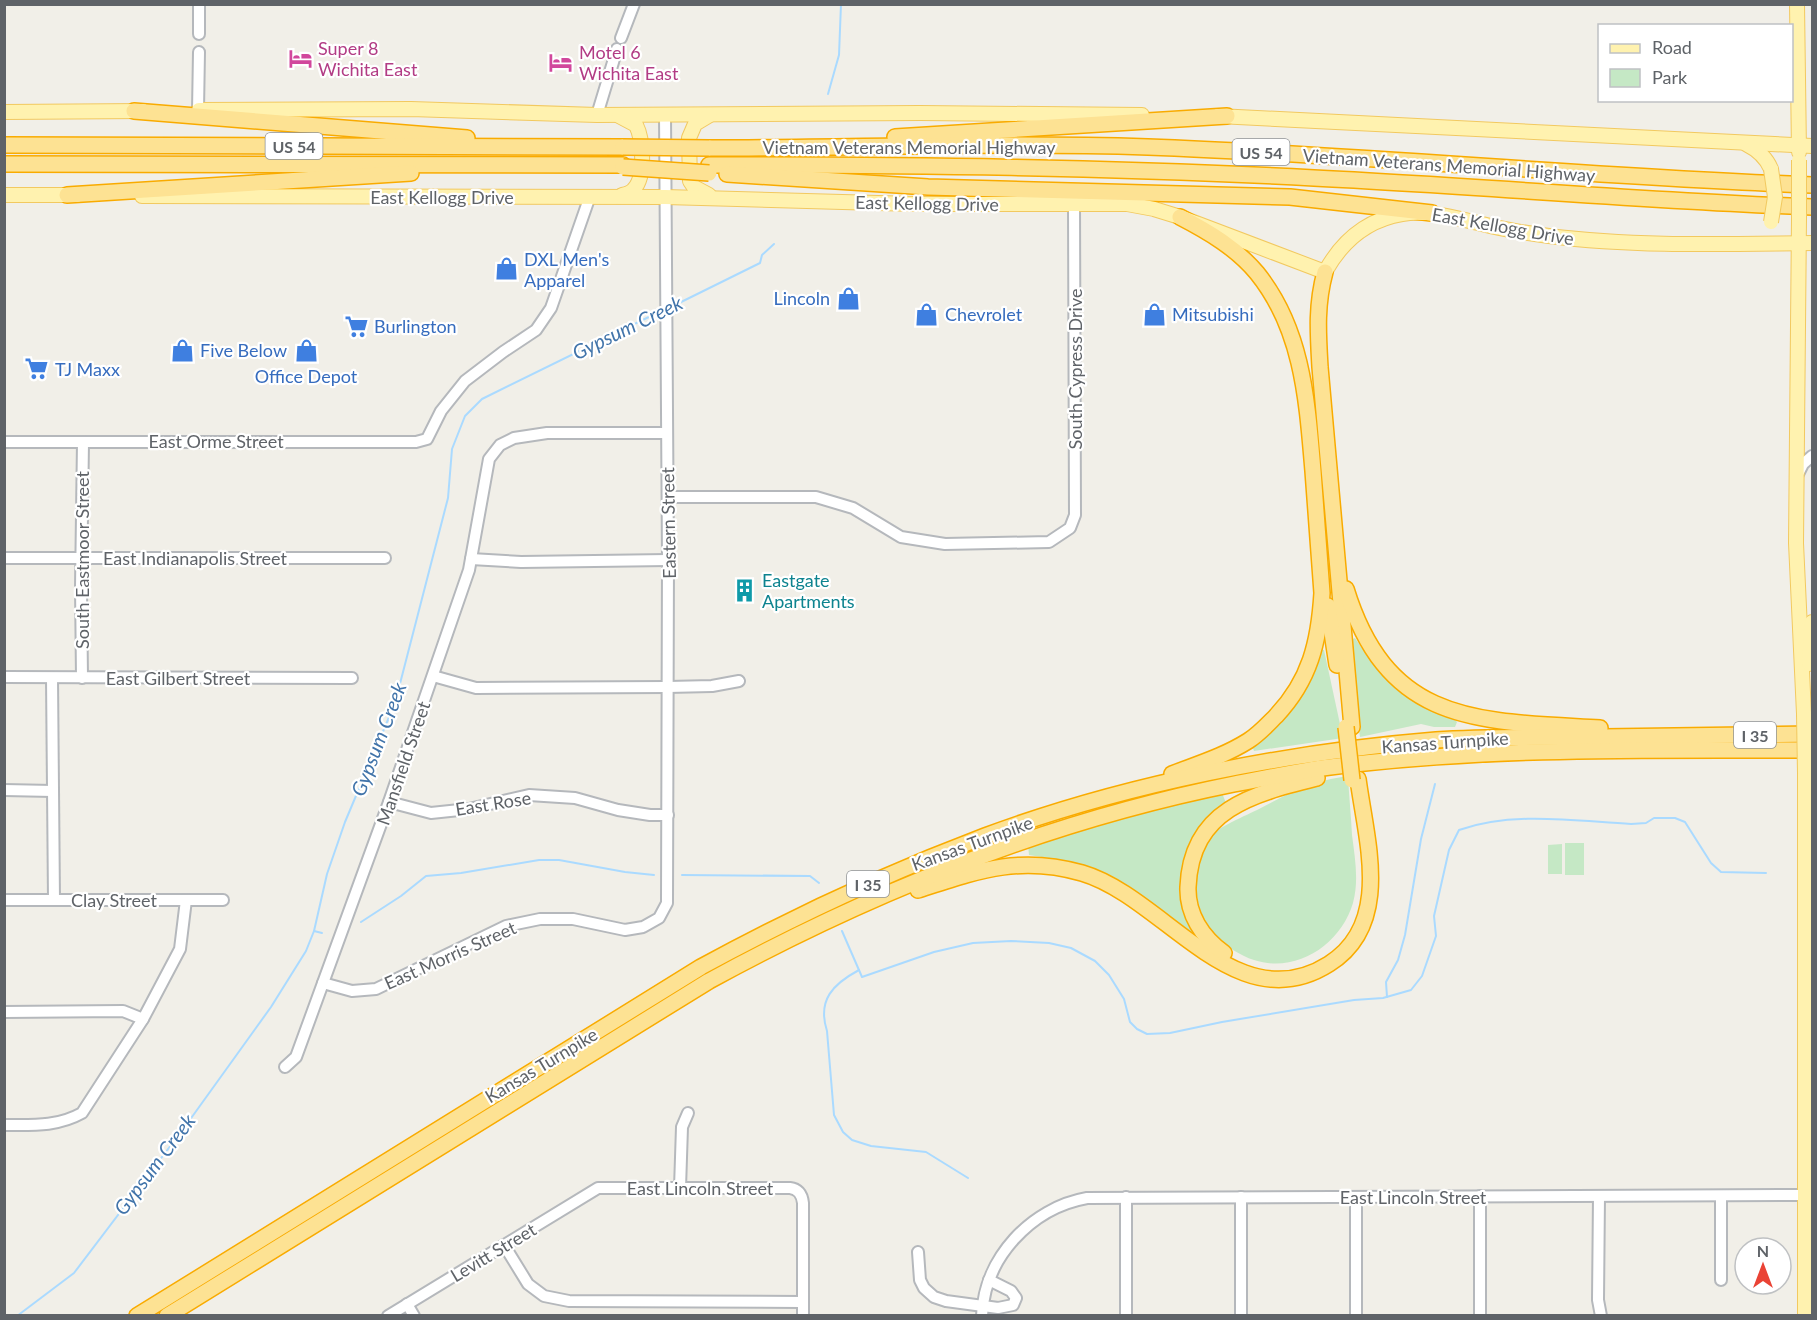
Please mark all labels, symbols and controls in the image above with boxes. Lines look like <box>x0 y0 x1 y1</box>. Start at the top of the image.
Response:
legend <box>1598 24 1793 102</box>
text: Road <box>1652 36 1692 58</box>
place label: Super 8 Wichita East <box>318 37 418 80</box>
place label: Motel 6 Wichita East <box>579 41 679 84</box>
hotel icon: Super 8 Wichita East <box>287 45 313 71</box>
hotel icon: Motel 6 Wichita East <box>548 49 574 75</box>
text: Park <box>1652 66 1688 88</box>
road number: US 54 <box>266 133 322 159</box>
street label: Vietnam Veterans Memorial Highway <box>762 136 1056 158</box>
road number: US 54 <box>1232 139 1290 165</box>
street label: Vietnam Veterans Memorial Highway <box>1302 144 1597 186</box>
street label: East Kellogg Drive <box>370 186 514 208</box>
street label: East Kellogg Drive <box>855 191 999 215</box>
street label: East Kellogg Drive <box>1430 203 1576 249</box>
place label: DXL Men's Apparel <box>524 248 609 291</box>
shop icon: DXL Men's Apparel <box>493 256 519 282</box>
shop icon: Lincoln <box>835 285 861 311</box>
place label: Lincoln <box>773 287 830 309</box>
street label: South Cypress Drive <box>1064 289 1086 449</box>
water label: Gypsum Creek <box>568 290 687 364</box>
shop icon: Chevrolet <box>914 301 940 327</box>
shop icon: Mitsubishi <box>1141 301 1167 327</box>
place label: Chevrolet <box>945 303 1023 325</box>
place label: Mitsubishi <box>1172 303 1254 325</box>
supermarket icon: Burlington <box>343 313 369 339</box>
place label: Burlington <box>374 315 457 337</box>
shop icon: Five Below <box>169 337 195 363</box>
shop icon: Office Depot <box>293 337 319 363</box>
place label: Five Below <box>200 339 287 361</box>
supermarket icon: TJ Maxx <box>24 356 50 382</box>
place label: TJ Maxx <box>55 358 120 380</box>
place label: Office Depot <box>255 365 358 387</box>
street label: East Orme Street <box>148 430 284 452</box>
street label: Eastern Street <box>656 467 680 579</box>
street label: South Eastmoor Street <box>71 470 93 649</box>
street label: East Indianapolis Street <box>103 547 288 569</box>
place label: Eastgate Apartments <box>762 569 855 612</box>
building icon: Eastgate Apartments <box>731 577 757 603</box>
street label: East Gilbert Street <box>106 667 251 689</box>
water label: Gypsum Creek <box>345 678 411 799</box>
street label: Mansfield Street <box>372 698 435 828</box>
road number: I 35 <box>1734 722 1776 748</box>
street label: Kansas Turnpike <box>1381 727 1509 757</box>
street label: East Rose <box>454 786 532 820</box>
street label: Kansas Turnpike <box>908 811 1036 875</box>
road number: I 35 <box>847 871 889 897</box>
street label: Clay Street <box>71 889 157 911</box>
street label: East Morris Street <box>381 916 520 994</box>
street label: Kansas Turnpike <box>481 1023 601 1107</box>
water label: Gypsum Creek <box>108 1109 200 1219</box>
street label: East Lincoln Street <box>627 1177 774 1199</box>
street label: East Lincoln Street <box>1340 1186 1487 1208</box>
street label: Levitt Street <box>446 1218 540 1286</box>
north arrow <box>1733 1236 1793 1296</box>
text: N <box>1757 1241 1769 1260</box>

